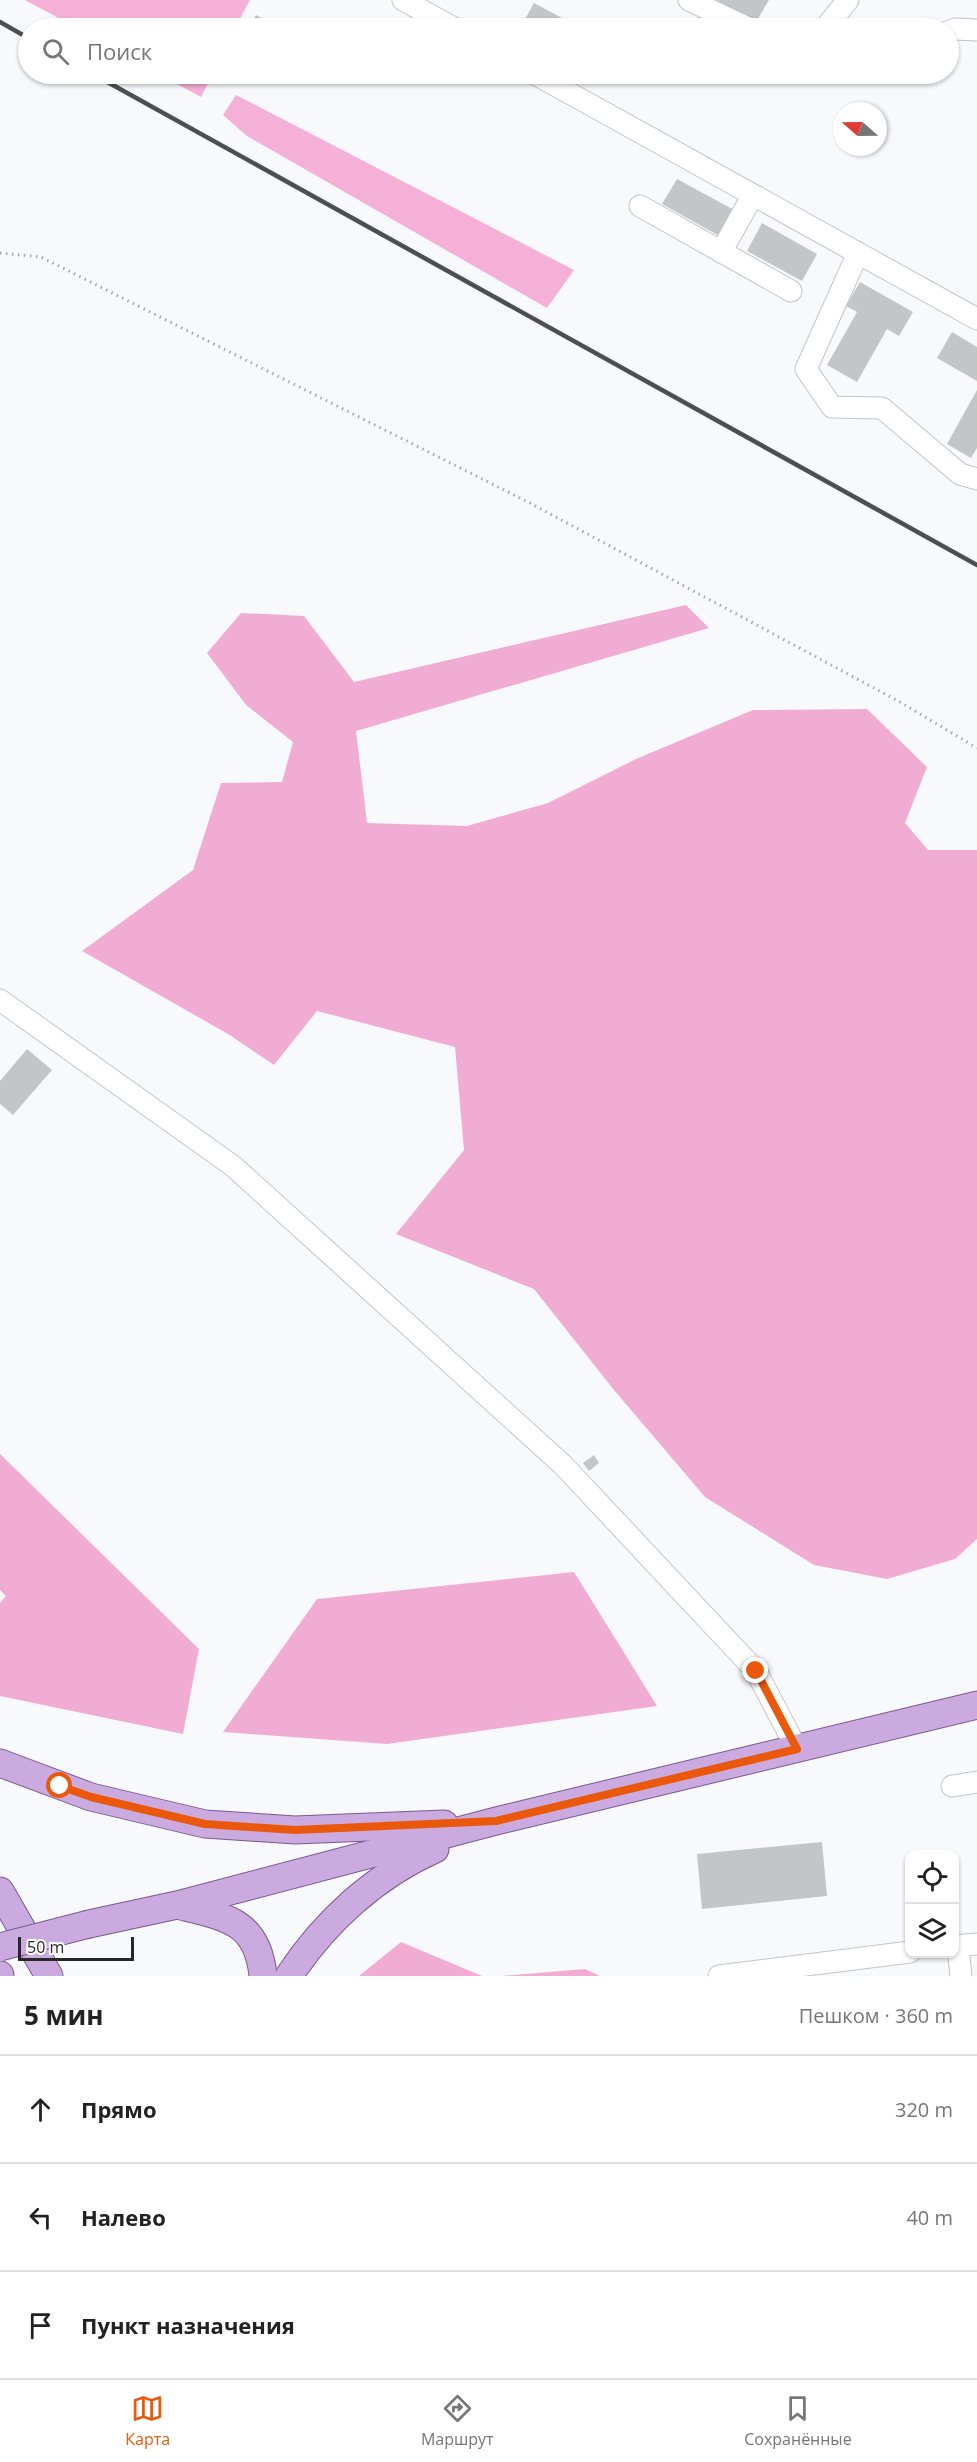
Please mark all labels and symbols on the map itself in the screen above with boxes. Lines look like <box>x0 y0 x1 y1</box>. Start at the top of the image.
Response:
north arrow <box>833 102 887 156</box>
route end <box>742 1657 768 1683</box>
route start <box>46 1772 72 1798</box>
scale bar <box>18 1934 134 1962</box>

